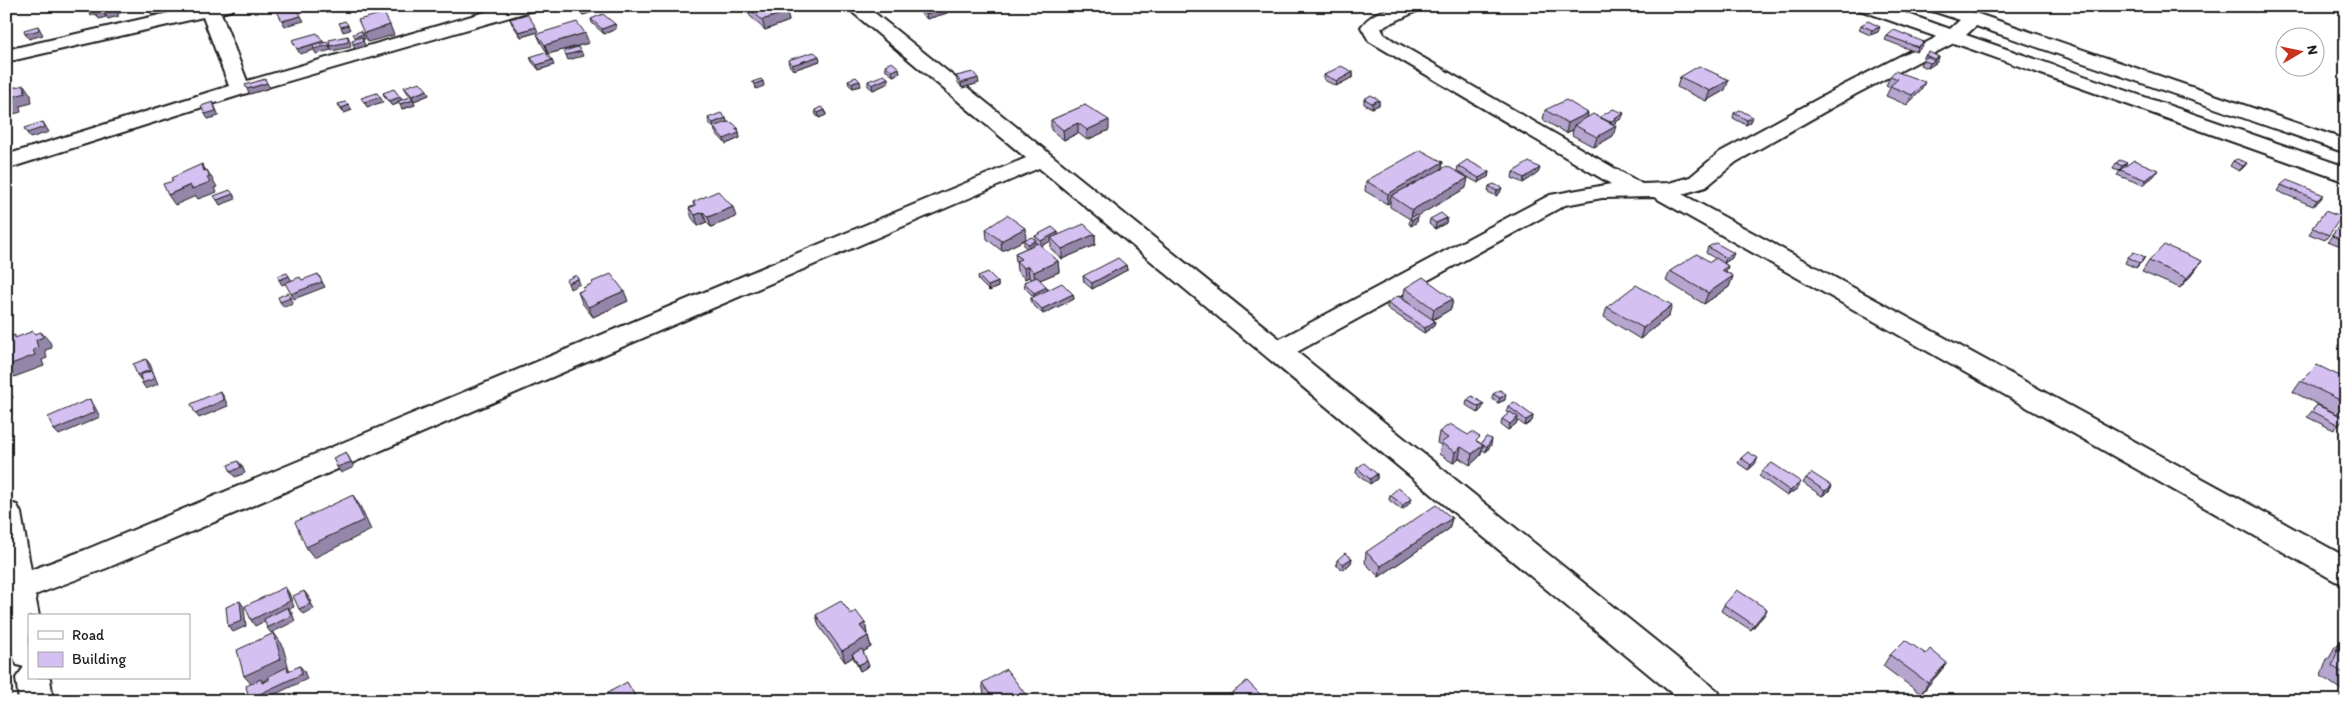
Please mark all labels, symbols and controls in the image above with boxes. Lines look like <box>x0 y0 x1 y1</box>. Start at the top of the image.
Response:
north arrow <box>2274 28 2324 78</box>
text: N <box>2303 44 2321 56</box>
legend <box>28 614 190 680</box>
text: Road <box>72 626 105 644</box>
text: Building <box>72 650 126 668</box>

